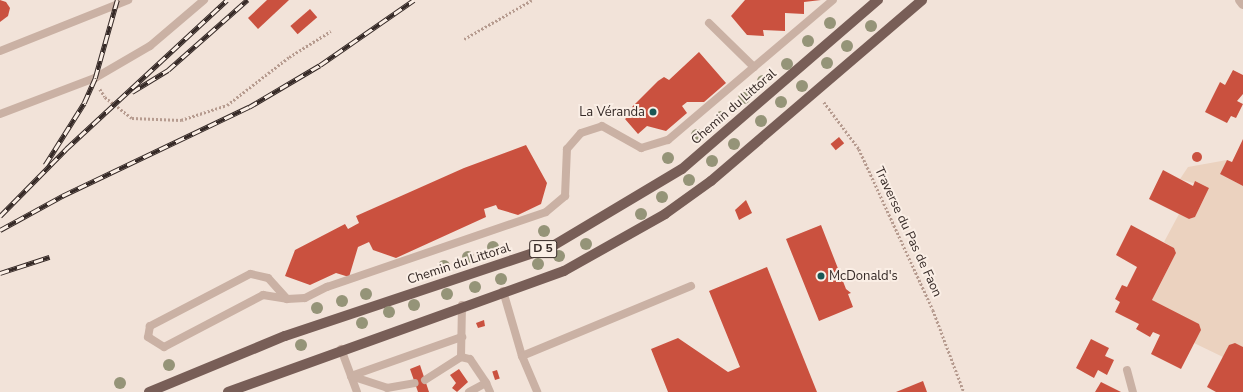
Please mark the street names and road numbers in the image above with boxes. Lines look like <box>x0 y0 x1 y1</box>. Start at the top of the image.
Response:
street label: Chemin du Littoral <box>688 66 780 148</box>
street label: Traverse du Pas de Faon <box>871 165 945 299</box>
road number: D 5 <box>529 239 557 259</box>
street label: Chemin du Littoral <box>405 240 513 288</box>

